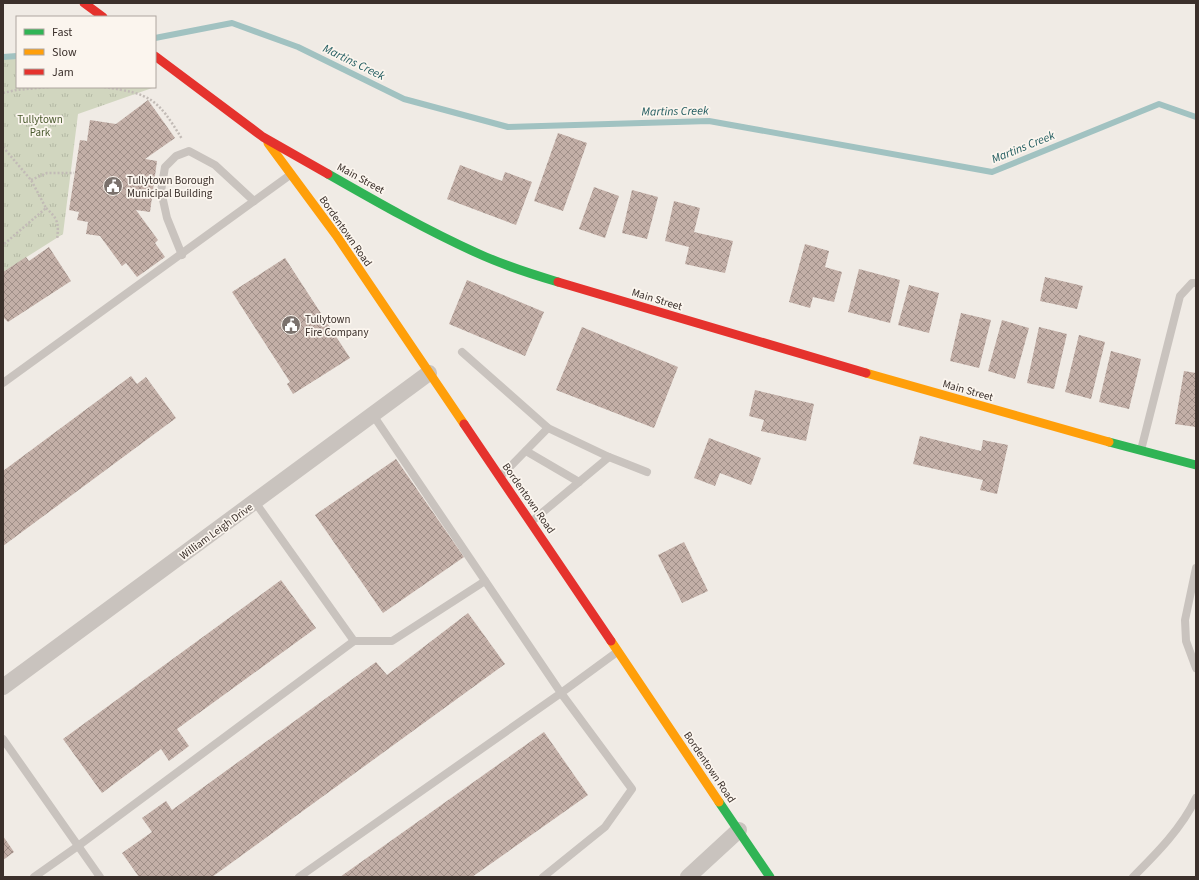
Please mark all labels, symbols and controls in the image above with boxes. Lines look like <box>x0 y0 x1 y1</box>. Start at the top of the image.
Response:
legend <box>16 16 156 88</box>
text: Fast <box>52 24 72 41</box>
water label: Martins Creek <box>320 40 388 85</box>
text: Slow <box>52 44 77 61</box>
text: Jam <box>52 64 74 81</box>
water label: Martins Creek <box>641 102 709 121</box>
park label: Tullytown Park <box>17 112 63 140</box>
water label: Martins Creek <box>989 127 1058 168</box>
street label: Main Street <box>334 159 387 198</box>
place label: Tullytown Borough Municipal Building <box>127 173 214 201</box>
public building icon: Tullytown Borough Municipal Building <box>102 175 124 197</box>
street label: Bordentown Road <box>316 193 376 270</box>
street label: Main Street <box>630 285 684 314</box>
place label: Tullytown Fire Company <box>305 312 369 340</box>
public building icon: Tullytown Fire Company <box>280 314 302 336</box>
street label: Main Street <box>941 376 995 405</box>
street label: Bordentown Road <box>499 460 559 537</box>
street label: William Leigh Drive <box>176 499 257 563</box>
street label: Bordentown Road <box>680 729 739 806</box>

